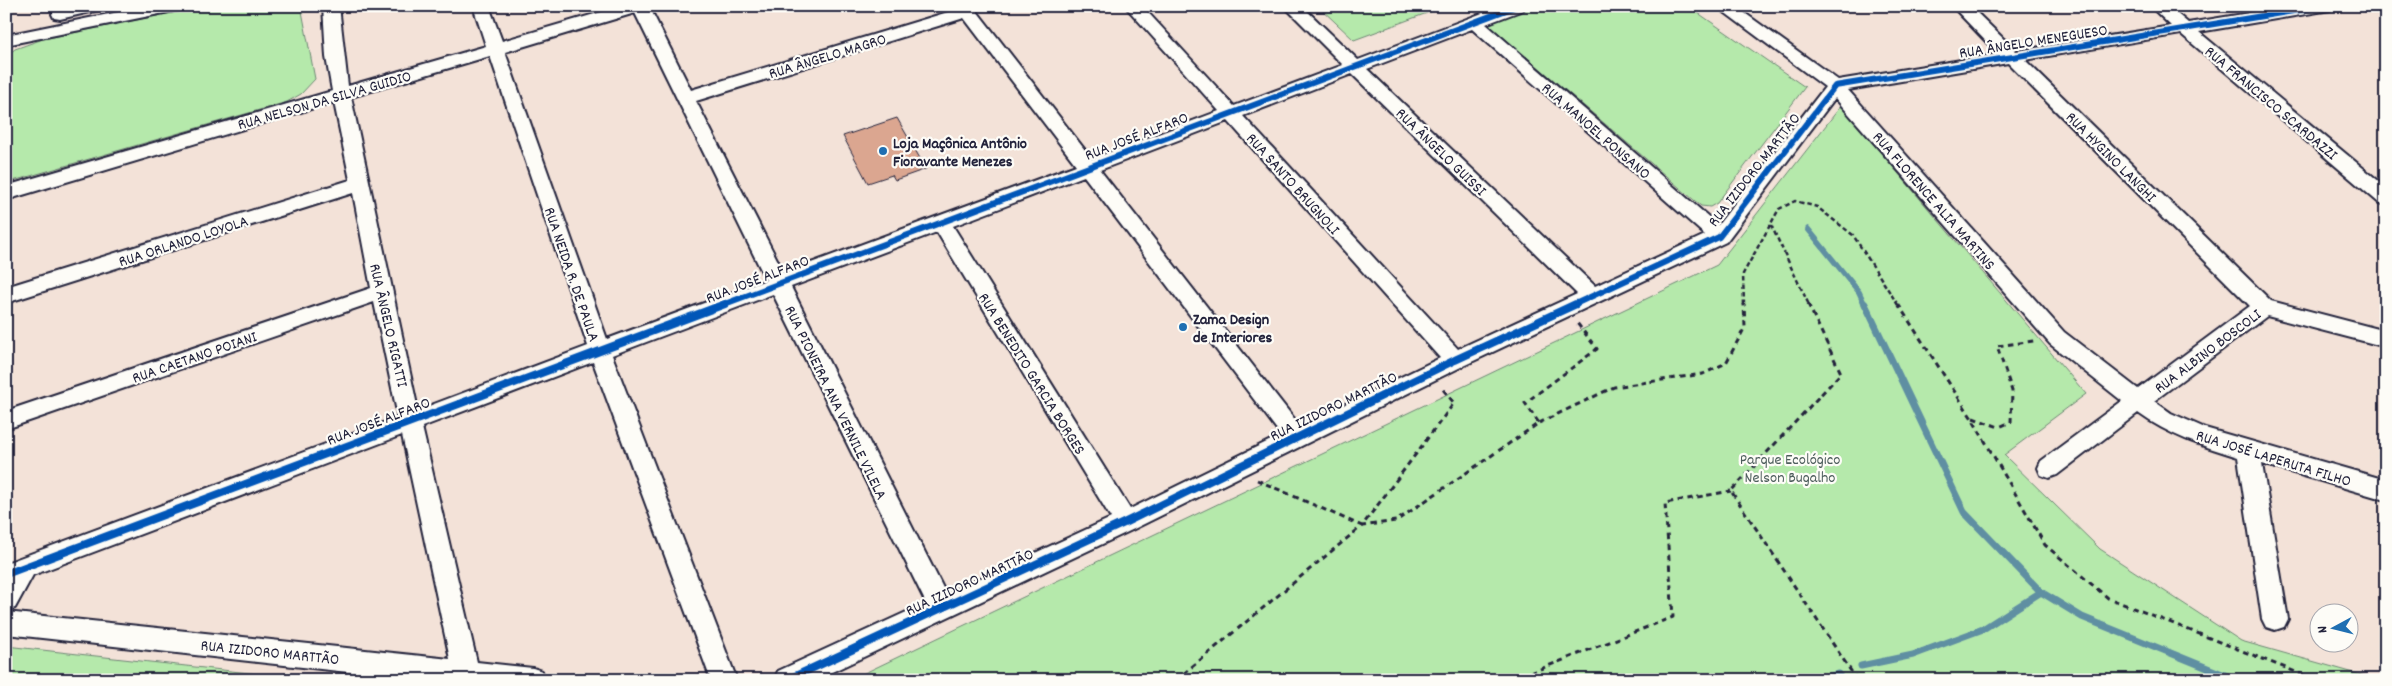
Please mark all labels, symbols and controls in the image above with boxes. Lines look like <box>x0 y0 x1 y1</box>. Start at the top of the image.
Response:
street label: RUA ÂNGELO MENEGUESO <box>1958 19 2109 66</box>
street label: RUA ÂNGELO MAGRO <box>766 29 889 86</box>
street label: RUA FRANCISCO SCARDAZZI <box>2199 41 2342 167</box>
street label: RUA NELSON DA SILVA GUIDIO <box>235 66 414 137</box>
street label: RUA MANOEL PONSANO <box>1536 78 1655 186</box>
street label: RUA ÂNGELO GUISSI <box>1390 103 1491 202</box>
street label: RUA JOSÉ ALFARO <box>1082 107 1192 168</box>
street label: RUA HYGINO LANGHI <box>2060 107 2161 208</box>
street label: RUA IZIDORO MARTTÃO <box>1703 109 1807 232</box>
street label: RUA FLORENCE ALIA MARTINS <box>1866 127 2000 276</box>
street label: RUA SANTO BRUGNOLI <box>1240 128 1344 241</box>
place label: Loja Maçônica Antônio Fioravante Menezes <box>893 133 1027 174</box>
marker: Loja Maçônica Antônio Fioravante Menezes <box>877 145 889 157</box>
street label: RUA NEIDA R. DE PAULA <box>537 204 605 345</box>
street label: RUA ORLANDO LOYOLA <box>116 210 252 274</box>
street label: RUA JOSÉ ALFARO <box>703 250 813 311</box>
street label: RUA ÂNGELO RIGATTI <box>362 262 413 390</box>
street label: RUA BENEDITO GARCIA BORGES <box>972 289 1090 460</box>
street label: RUA PIONEIRA ANA VERNILE VILELA <box>778 302 892 504</box>
street label: RUA ALBINO BOSCOLI <box>2150 304 2267 400</box>
place label: Zama Design de Interiores <box>1193 309 1272 350</box>
marker: Zama Design de Interiores <box>1177 321 1189 333</box>
street label: RUA CAETANO POIANI <box>129 326 260 391</box>
street label: RUA IZIDORO MARTTÃO <box>1267 366 1402 448</box>
street label: RUA JOSÉ ALFARO <box>324 392 434 453</box>
street label: RUA JOSÉ LAPERUTA FILHO <box>2193 425 2354 494</box>
park label: Parque Ecológico Nelson Bugalho <box>1740 449 1840 490</box>
street label: RUA IZIDORO MARTTÃO <box>902 543 1038 623</box>
north arrow <box>2310 604 2360 654</box>
text: N <box>2313 625 2333 634</box>
street label: RUA IZIDORO MARTTÃO <box>199 635 340 672</box>

